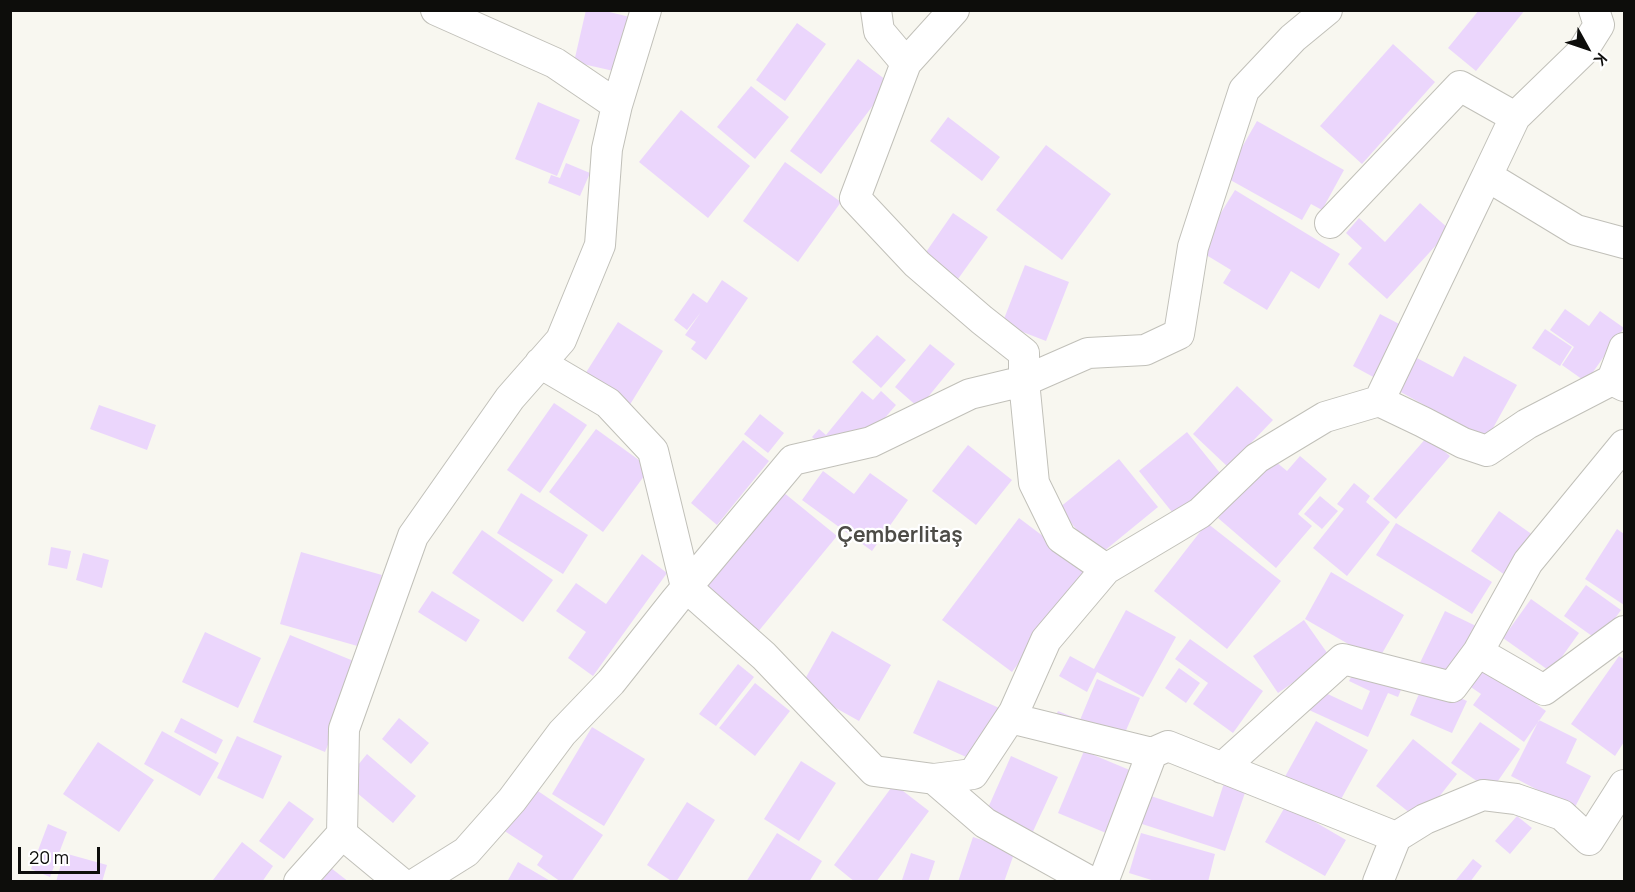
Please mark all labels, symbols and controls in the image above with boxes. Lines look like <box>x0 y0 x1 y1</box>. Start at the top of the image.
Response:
north arrow <box>1557 18 1617 78</box>
text: K <box>1589 49 1613 71</box>
district label: Çemberlitaş <box>837 523 963 549</box>
scale bar <box>21 835 104 873</box>
text: 20 m <box>29 845 69 869</box>

